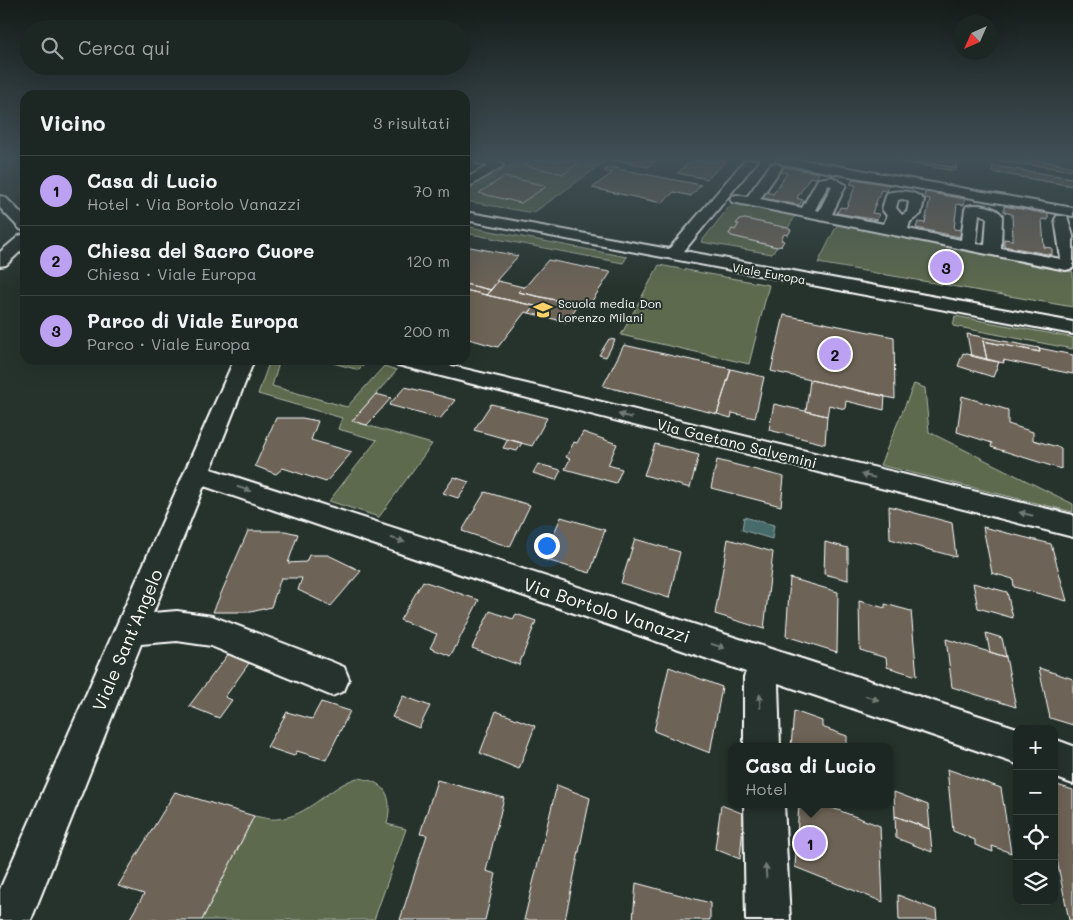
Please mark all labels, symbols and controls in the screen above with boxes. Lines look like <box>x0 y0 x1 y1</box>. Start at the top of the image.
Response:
north arrow <box>953 15 998 60</box>
search box <box>20 20 470 75</box>
icon: search <box>38 34 66 62</box>
text: Cerca qui <box>78 35 170 60</box>
text: Vicino <box>40 109 105 136</box>
text: 3 risultati <box>373 112 450 133</box>
text: Casa di Lucio <box>87 168 217 193</box>
text: 1 <box>52 180 60 201</box>
text: 70 m <box>413 180 450 201</box>
text: Hotel · Via Bortolo Vanazzi <box>87 193 301 214</box>
text: Chiesa del Sacro Cuore <box>87 238 314 263</box>
pin: 3 <box>930 248 962 286</box>
text: 2 <box>52 250 60 271</box>
text: 120 m <box>406 250 450 271</box>
street label: Viale Europa <box>731 259 807 287</box>
text: Chiesa · Viale Europa <box>87 263 257 284</box>
place label: Scuola media Don Lorenzo Milani <box>558 295 661 325</box>
school or university icon: Scuola media Don Lorenzo Milani <box>532 299 554 321</box>
text: Parco di Viale Europa <box>87 308 299 333</box>
text: 3 <box>51 320 61 341</box>
text: 200 m <box>403 320 450 341</box>
text: Parco · Viale Europa <box>87 333 250 354</box>
pin: 2 <box>819 335 851 373</box>
one-way arrow <box>618 411 633 419</box>
street label: Via Gaetano Salvemini <box>655 413 819 473</box>
one-way arrow <box>860 471 875 479</box>
one-way arrow <box>236 486 251 493</box>
one-way arrow <box>1018 510 1033 518</box>
your location <box>534 533 560 559</box>
one-way arrow <box>390 537 405 544</box>
street label: Viale Sant'Angelo <box>86 565 168 715</box>
street label: Via Bortolo Vanazzi <box>521 572 693 648</box>
one-way arrow <box>711 643 726 651</box>
one-way arrow <box>756 693 764 709</box>
one-way arrow <box>865 694 880 702</box>
map controls <box>1013 725 1058 905</box>
button: + <box>1013 725 1058 770</box>
popup <box>728 743 893 808</box>
text: Casa di Lucio <box>745 753 876 778</box>
button: − <box>1013 770 1058 815</box>
text: Hotel <box>745 778 787 799</box>
button: locate <box>1013 815 1058 860</box>
pin: 1 <box>794 824 826 862</box>
button: layers <box>1013 860 1058 905</box>
one-way arrow <box>762 863 770 879</box>

